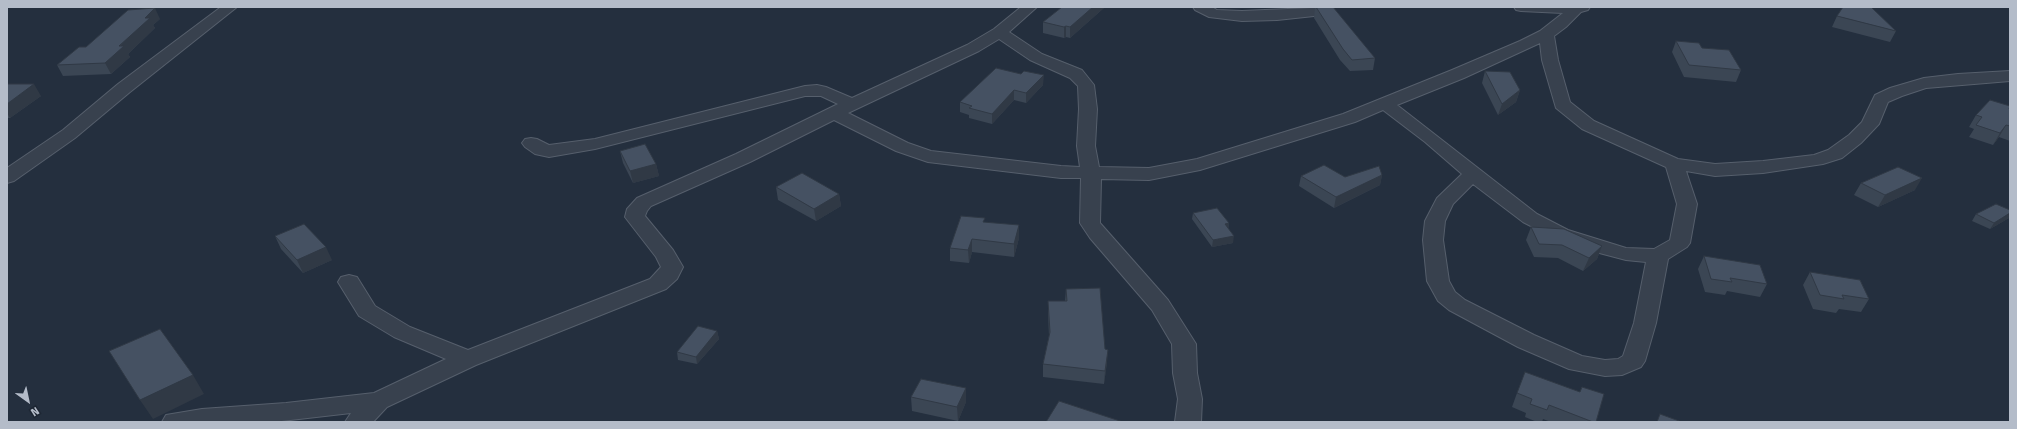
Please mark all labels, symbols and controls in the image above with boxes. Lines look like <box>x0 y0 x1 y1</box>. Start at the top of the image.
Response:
north arrow <box>8 381 48 421</box>
text: N <box>28 404 41 419</box>

